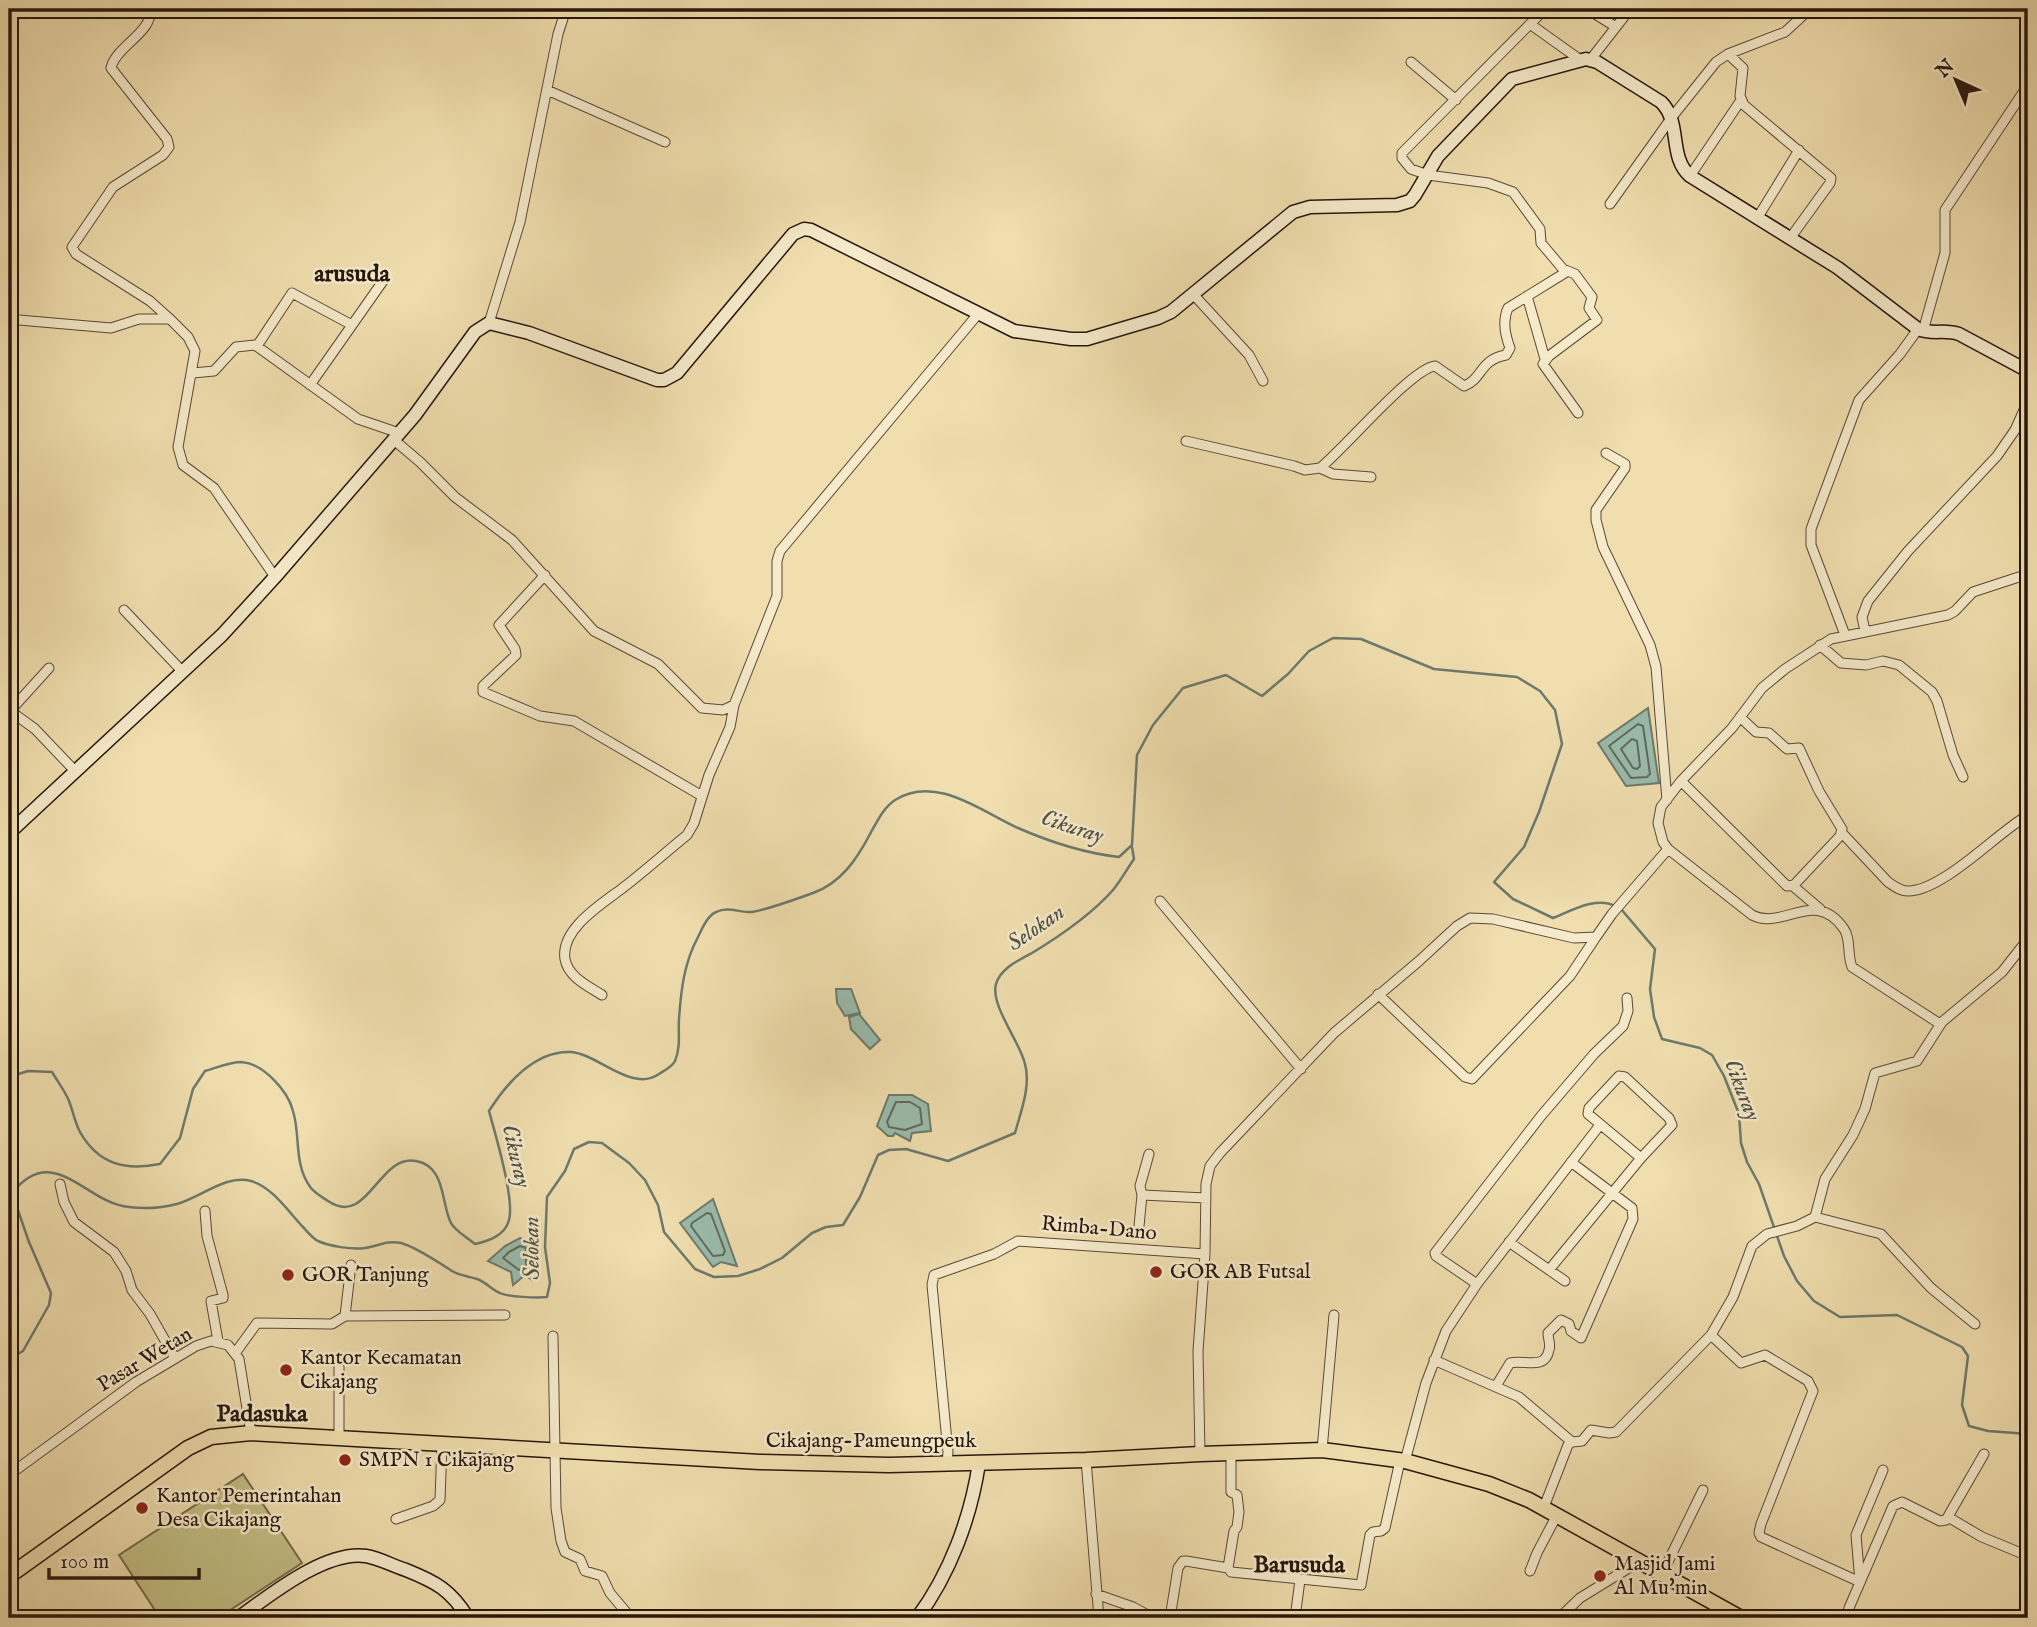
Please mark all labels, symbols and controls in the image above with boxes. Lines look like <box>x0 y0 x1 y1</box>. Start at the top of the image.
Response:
north arrow <box>1922 46 1992 116</box>
text: N <box>1931 54 1960 84</box>
district label: arusuda <box>314 259 390 290</box>
water label: Cikuray <box>1037 803 1107 851</box>
water label: Selokan <box>1002 898 1070 958</box>
water label: Cikuray <box>1717 1055 1767 1125</box>
water label: Cikuray <box>495 1122 537 1191</box>
street label: Rimba-Dano <box>1040 1210 1158 1248</box>
water label: Selokan <box>517 1216 547 1280</box>
place label: GOR AB Futsal <box>1170 1259 1311 1286</box>
place label: GOR Tanjung <box>302 1262 429 1289</box>
marker: GOR AB Futsal <box>1148 1264 1164 1280</box>
marker: GOR Tanjung <box>280 1267 296 1283</box>
street label: Pasar Wetan <box>93 1321 197 1399</box>
place label: Kantor Kecamatan Cikajang <box>300 1345 462 1396</box>
marker: Kantor Kecamatan Cikajang <box>278 1362 294 1378</box>
district label: Padasuka <box>216 1399 308 1430</box>
street label: Cikajang-Pameungpeuk <box>766 1428 977 1455</box>
place label: SMPN 1 Cikajang <box>359 1447 515 1474</box>
marker: SMPN 1 Cikajang <box>337 1452 353 1468</box>
place label: Kantor Pemerintahan Desa Cikajang <box>156 1483 342 1534</box>
marker: Kantor Pemerintahan Desa Cikajang <box>134 1500 150 1516</box>
scale bar <box>49 1536 200 1580</box>
text: 100 m <box>60 1549 109 1576</box>
district label: Barusuda <box>1253 1550 1345 1581</box>
place label: Masjid Jami Al Mu'min <box>1613 1551 1715 1602</box>
marker: Masjid Jami Al Mu'min <box>1592 1568 1608 1584</box>

